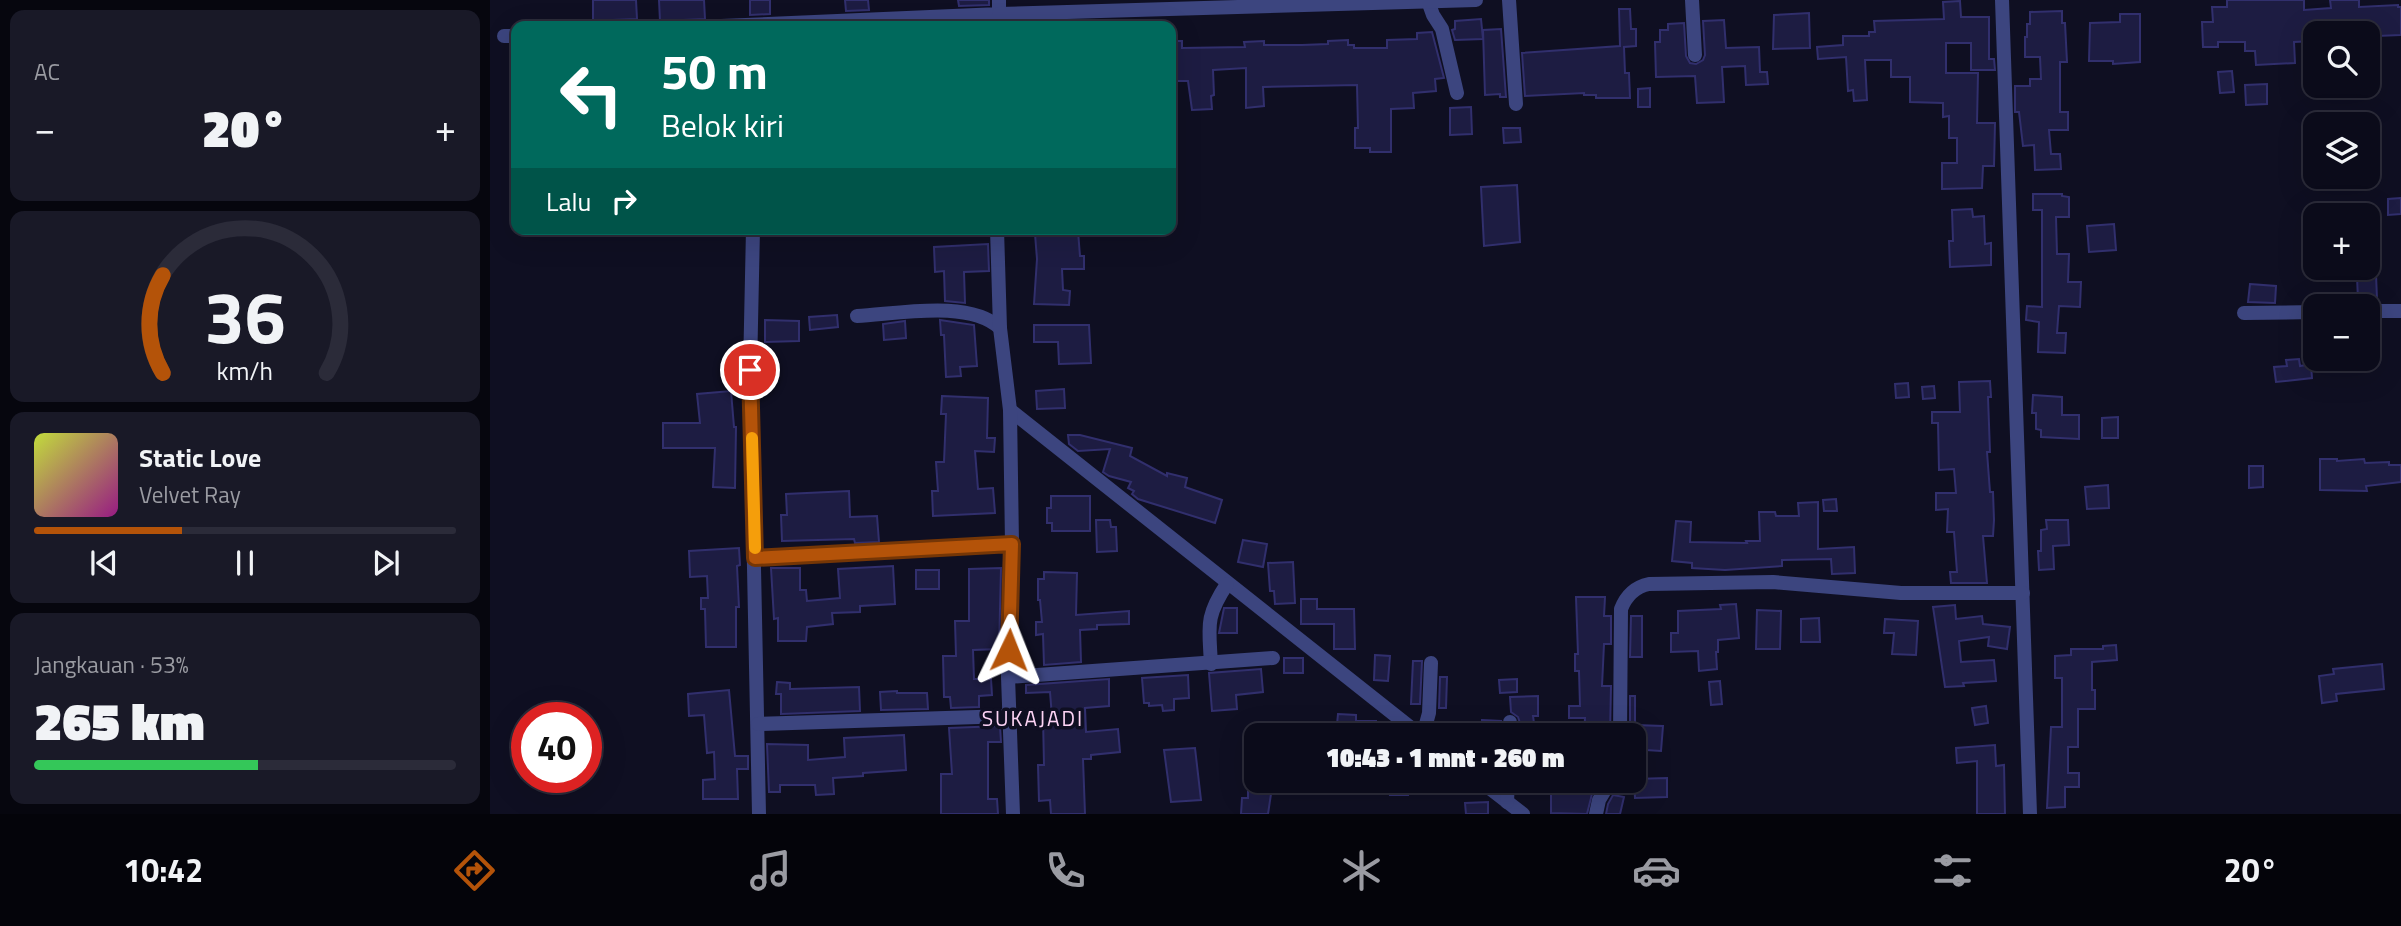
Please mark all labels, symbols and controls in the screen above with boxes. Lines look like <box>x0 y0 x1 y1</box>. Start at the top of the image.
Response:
map controls <box>2303 21 2380 371</box>
button: search <box>2303 21 2380 98</box>
text: 50 m <box>661 33 768 108</box>
icon: left <box>546 49 637 140</box>
text: AC <box>34 54 60 89</box>
text: 20° <box>202 88 288 167</box>
text: − <box>34 99 55 157</box>
text: + <box>435 99 456 157</box>
text: Belok kiri <box>661 101 784 149</box>
button: layers <box>2303 112 2380 189</box>
text: Lalu <box>546 182 591 221</box>
icon: right <box>605 182 643 220</box>
button: + <box>2303 203 2380 280</box>
text: 36 <box>204 261 286 371</box>
button: − <box>2303 294 2380 371</box>
pin <box>720 340 780 400</box>
text: km/h <box>217 351 273 389</box>
icon: arrive <box>731 351 769 389</box>
text: Static Love <box>139 438 261 477</box>
text: Velvet Ray <box>139 477 241 512</box>
icon: previous <box>85 544 123 582</box>
icon: pause <box>226 544 264 582</box>
icon: next <box>367 544 405 582</box>
position arrow <box>972 613 1046 687</box>
text: Jangkauan · 53% <box>34 647 189 682</box>
text: 265 km <box>34 681 205 760</box>
speed limit sign: 40 <box>511 702 602 793</box>
district label: SUKAJADI <box>982 702 1084 734</box>
text: 10:43 · 1 mnt · 260 m <box>1326 738 1564 777</box>
text: 10:42 <box>123 846 203 894</box>
icon: directions <box>450 846 499 895</box>
icon: music <box>746 846 795 895</box>
icon: phone <box>1041 846 1090 895</box>
icon: climate <box>1337 846 1386 895</box>
icon: car <box>1632 846 1681 895</box>
icon: filters <box>1928 846 1977 895</box>
text: 20° <box>2224 846 2278 894</box>

